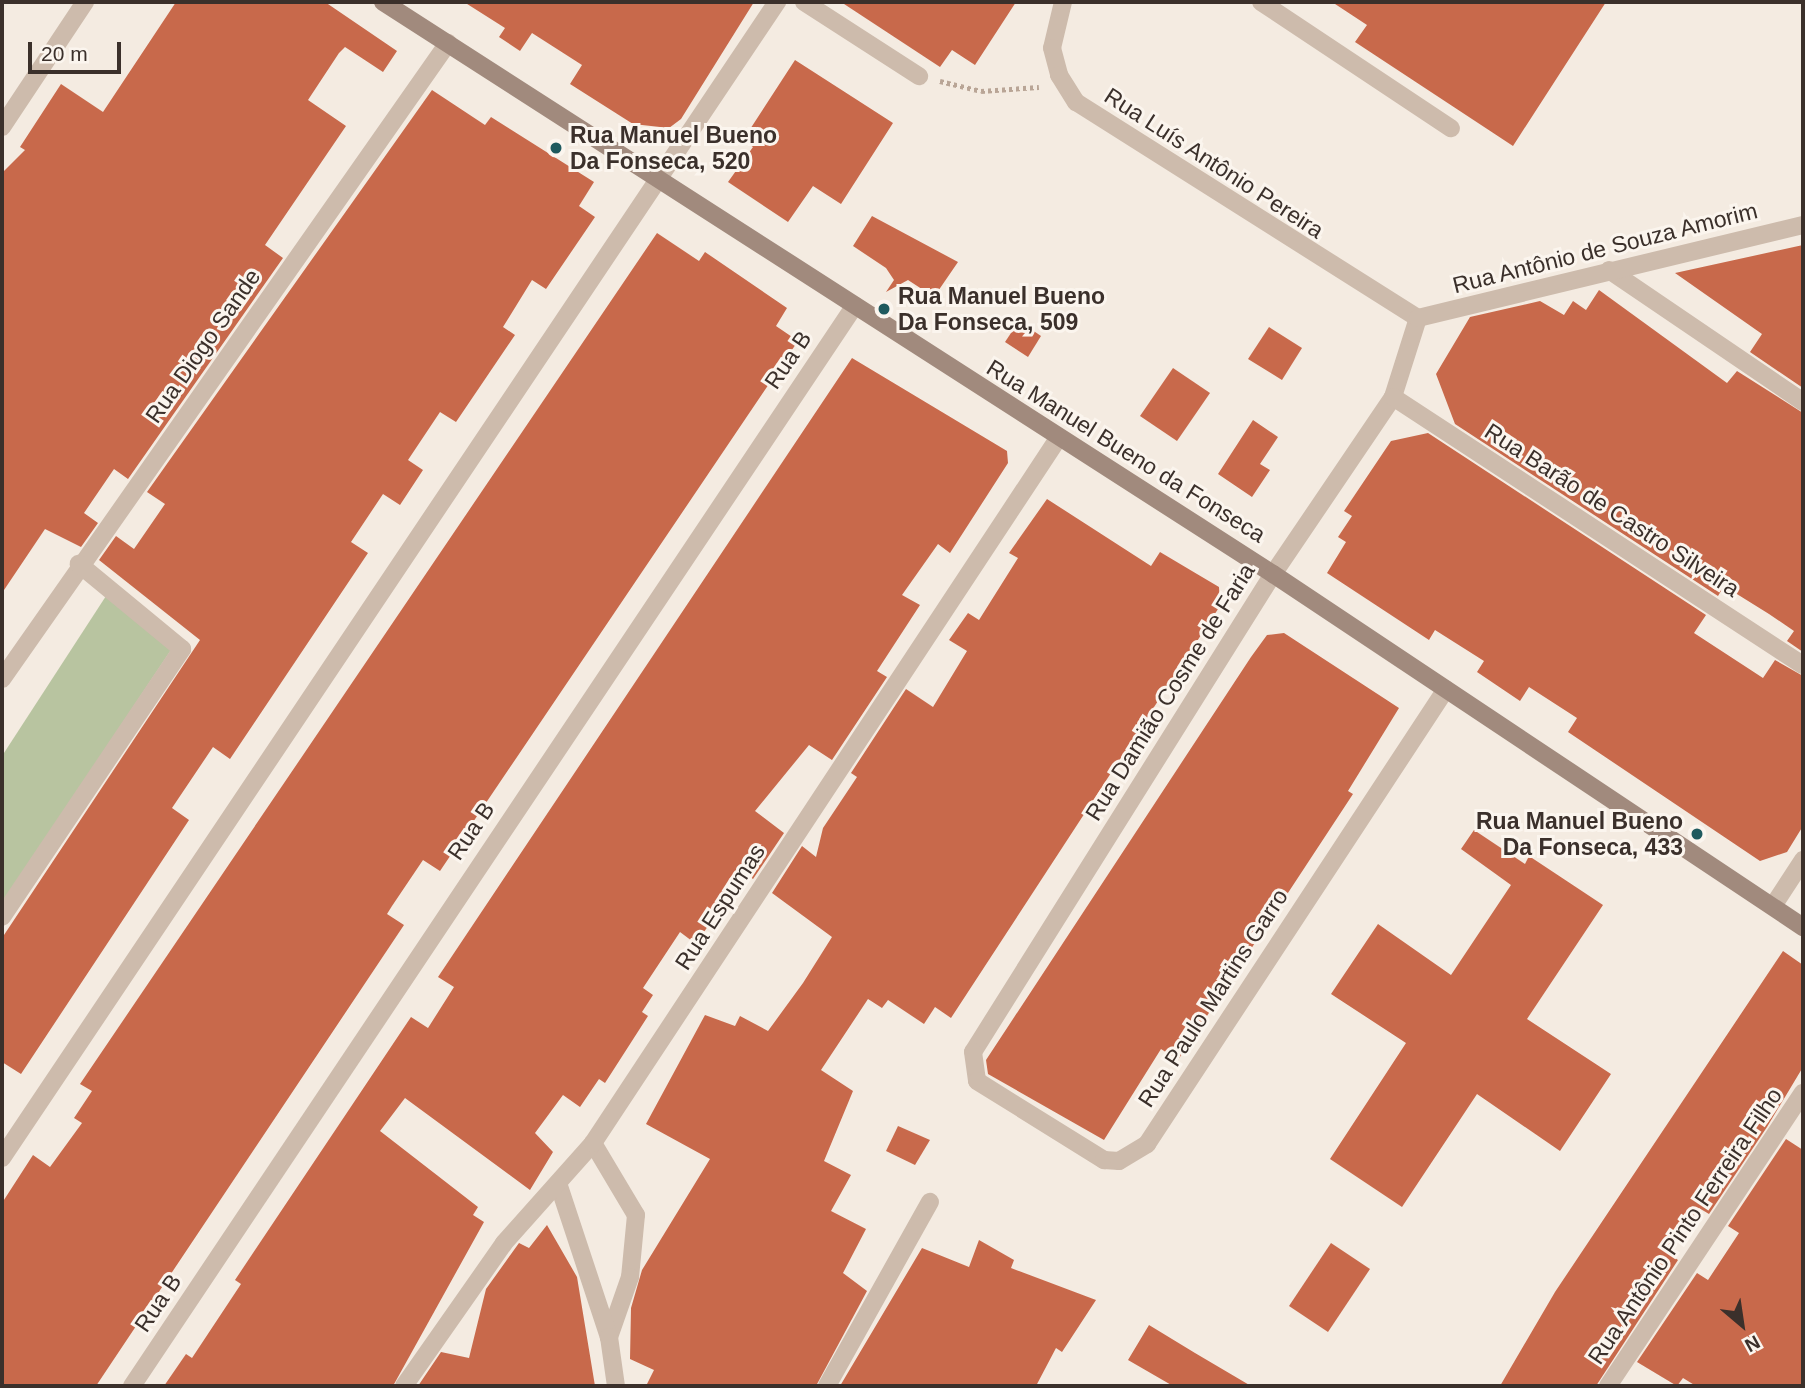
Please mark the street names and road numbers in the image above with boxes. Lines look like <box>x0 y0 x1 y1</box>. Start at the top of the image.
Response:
street label: Rua Luís Antônio Pereira <box>1099 81 1329 245</box>
street label: Rua Antônio de Souza Amorim <box>1448 196 1762 300</box>
street label: Rua Diogo Sande <box>140 264 266 428</box>
street label: Rua B <box>759 326 817 394</box>
street label: Rua Manuel Bueno da Fonseca <box>982 354 1270 548</box>
street label: Rua Barão de Castro Silveira <box>1480 417 1744 603</box>
street label: Rua Damião Cosme de Faria <box>1079 558 1261 826</box>
street label: Rua B <box>442 797 500 865</box>
street label: Rua Espumas <box>669 839 771 975</box>
street label: Rua Paulo Martins Garro <box>1132 884 1294 1112</box>
street label: Rua Antônio Pinto Ferreira Filho <box>1582 1082 1788 1370</box>
street label: Rua B <box>129 1269 187 1337</box>

